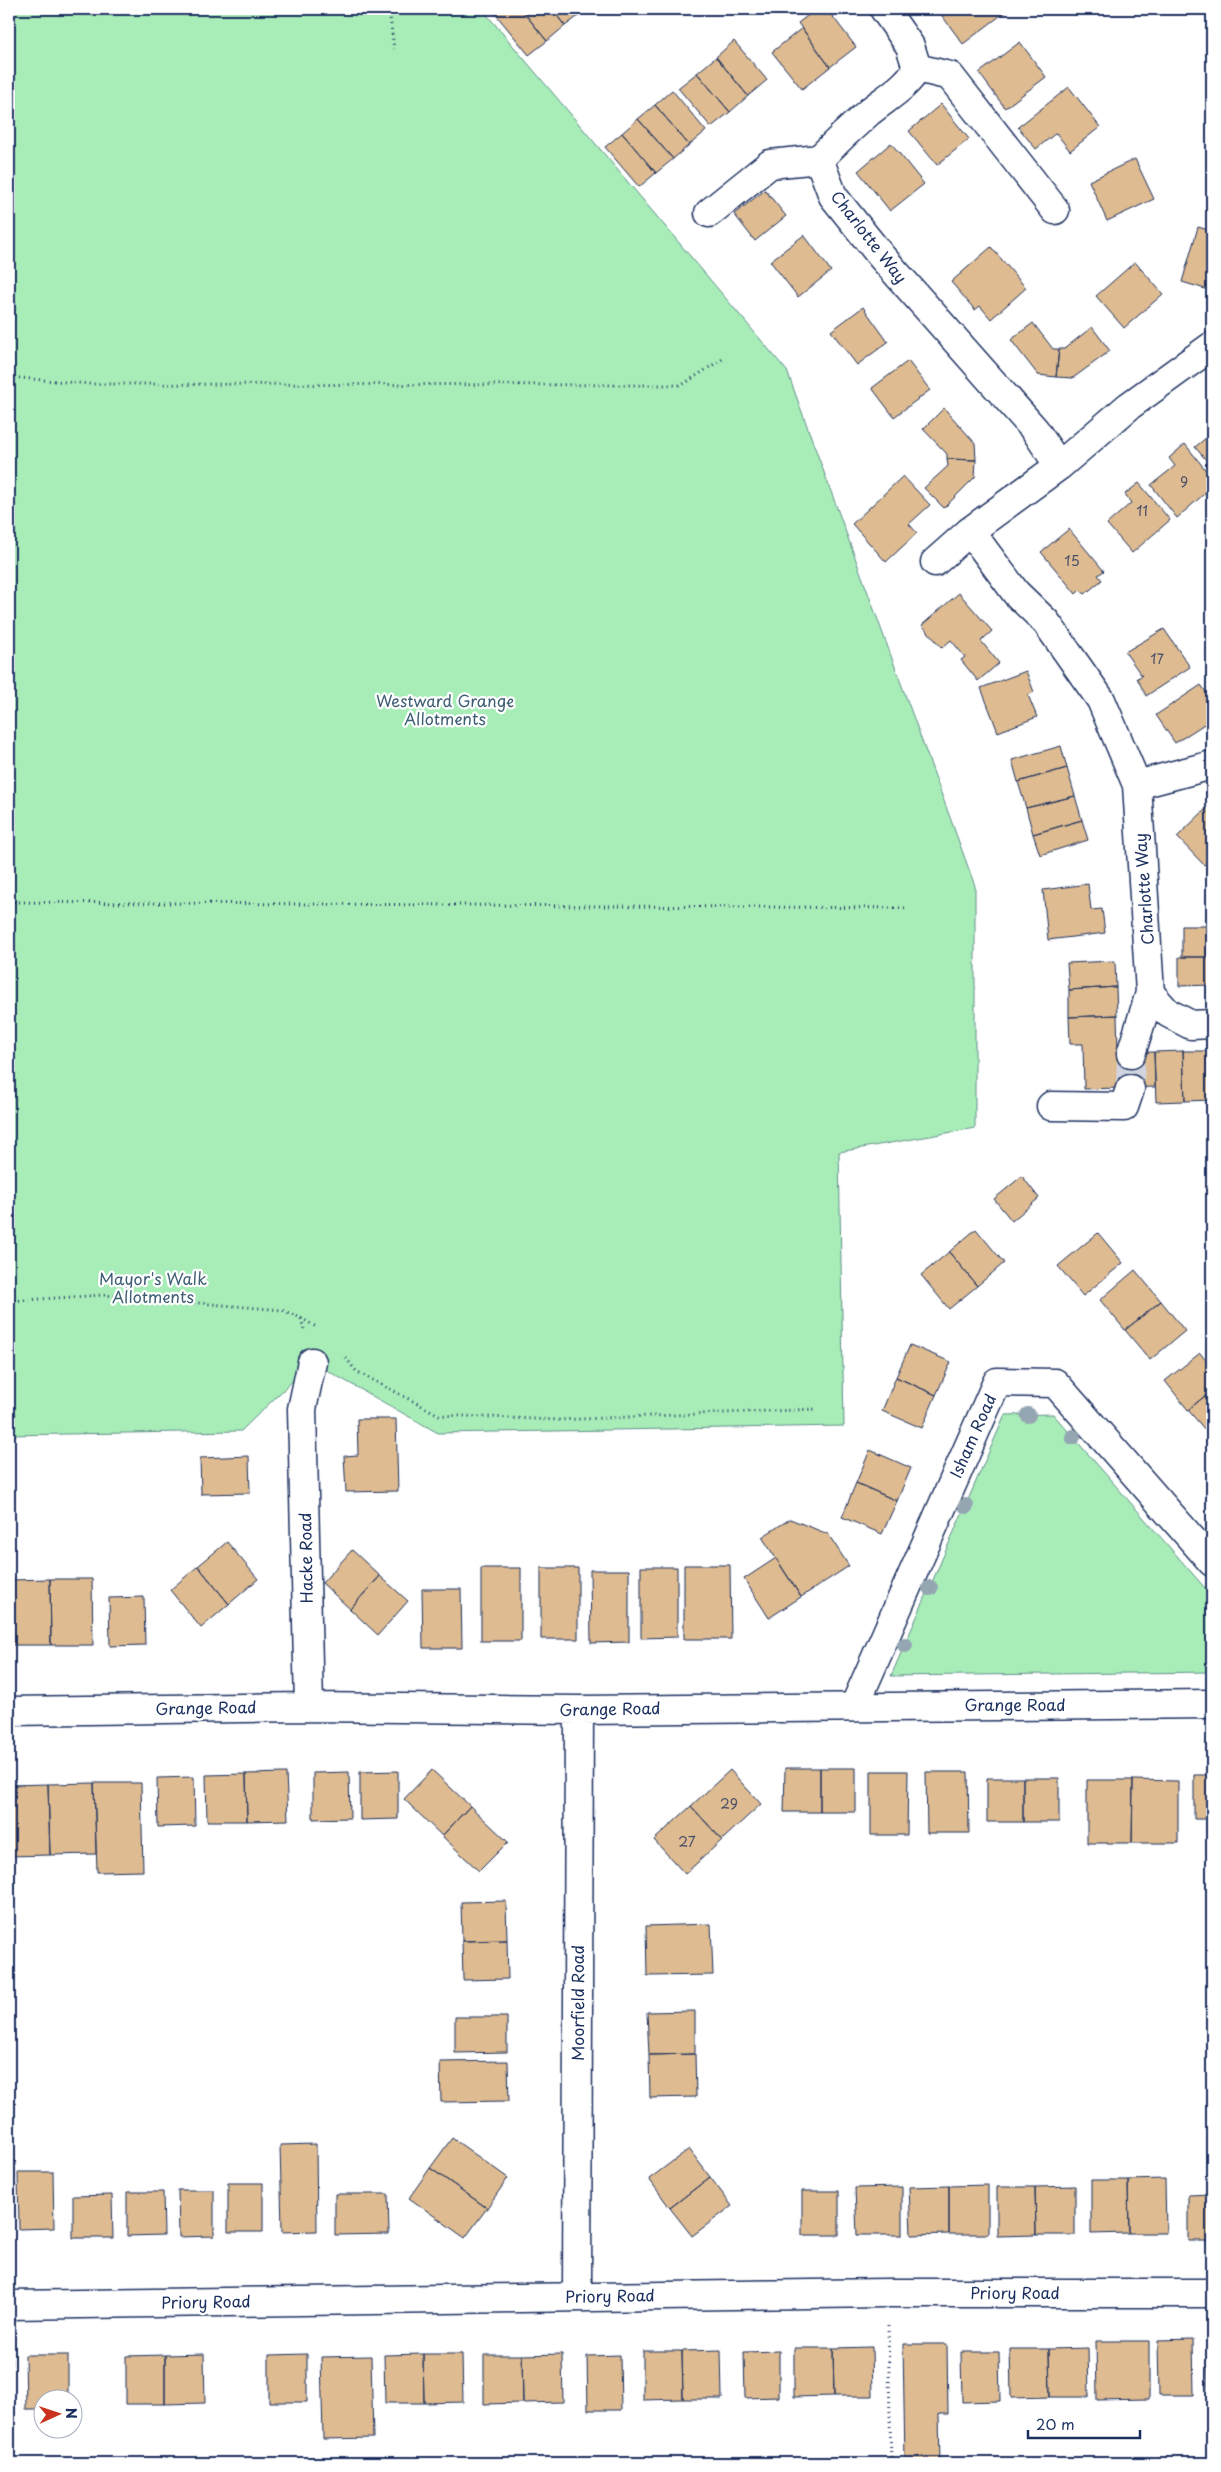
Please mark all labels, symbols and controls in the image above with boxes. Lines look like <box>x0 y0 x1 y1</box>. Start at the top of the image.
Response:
street label: Charlotte Way <box>826 185 914 288</box>
house number: 9 <box>1180 471 1188 492</box>
house number: 11 <box>1136 500 1148 521</box>
house number: 15 <box>1064 550 1080 571</box>
house number: 17 <box>1150 648 1164 669</box>
park label: Westward Grange Allotments <box>376 688 514 730</box>
street label: Charlotte Way <box>1127 832 1159 946</box>
park label: Mayor's Walk Allotments <box>99 1266 207 1308</box>
street label: Isham Road <box>943 1390 1001 1482</box>
street label: Hacke Road <box>292 1512 318 1604</box>
street label: Grange Road <box>964 1692 1066 1716</box>
street label: Grange Road <box>155 1694 257 1720</box>
street label: Grange Road <box>559 1695 661 1721</box>
house number: 29 <box>720 1793 738 1814</box>
house number: 27 <box>678 1831 696 1852</box>
street label: Moorfield Road <box>565 1945 589 2061</box>
street label: Priory Road <box>970 2280 1060 2304</box>
street label: Priory Road <box>565 2282 655 2308</box>
street label: Priory Road <box>161 2288 251 2314</box>
north arrow <box>32 2390 82 2440</box>
text: N <box>61 2407 82 2419</box>
scale bar <box>1028 2407 1141 2439</box>
text: 20 m <box>1036 2412 1075 2435</box>

